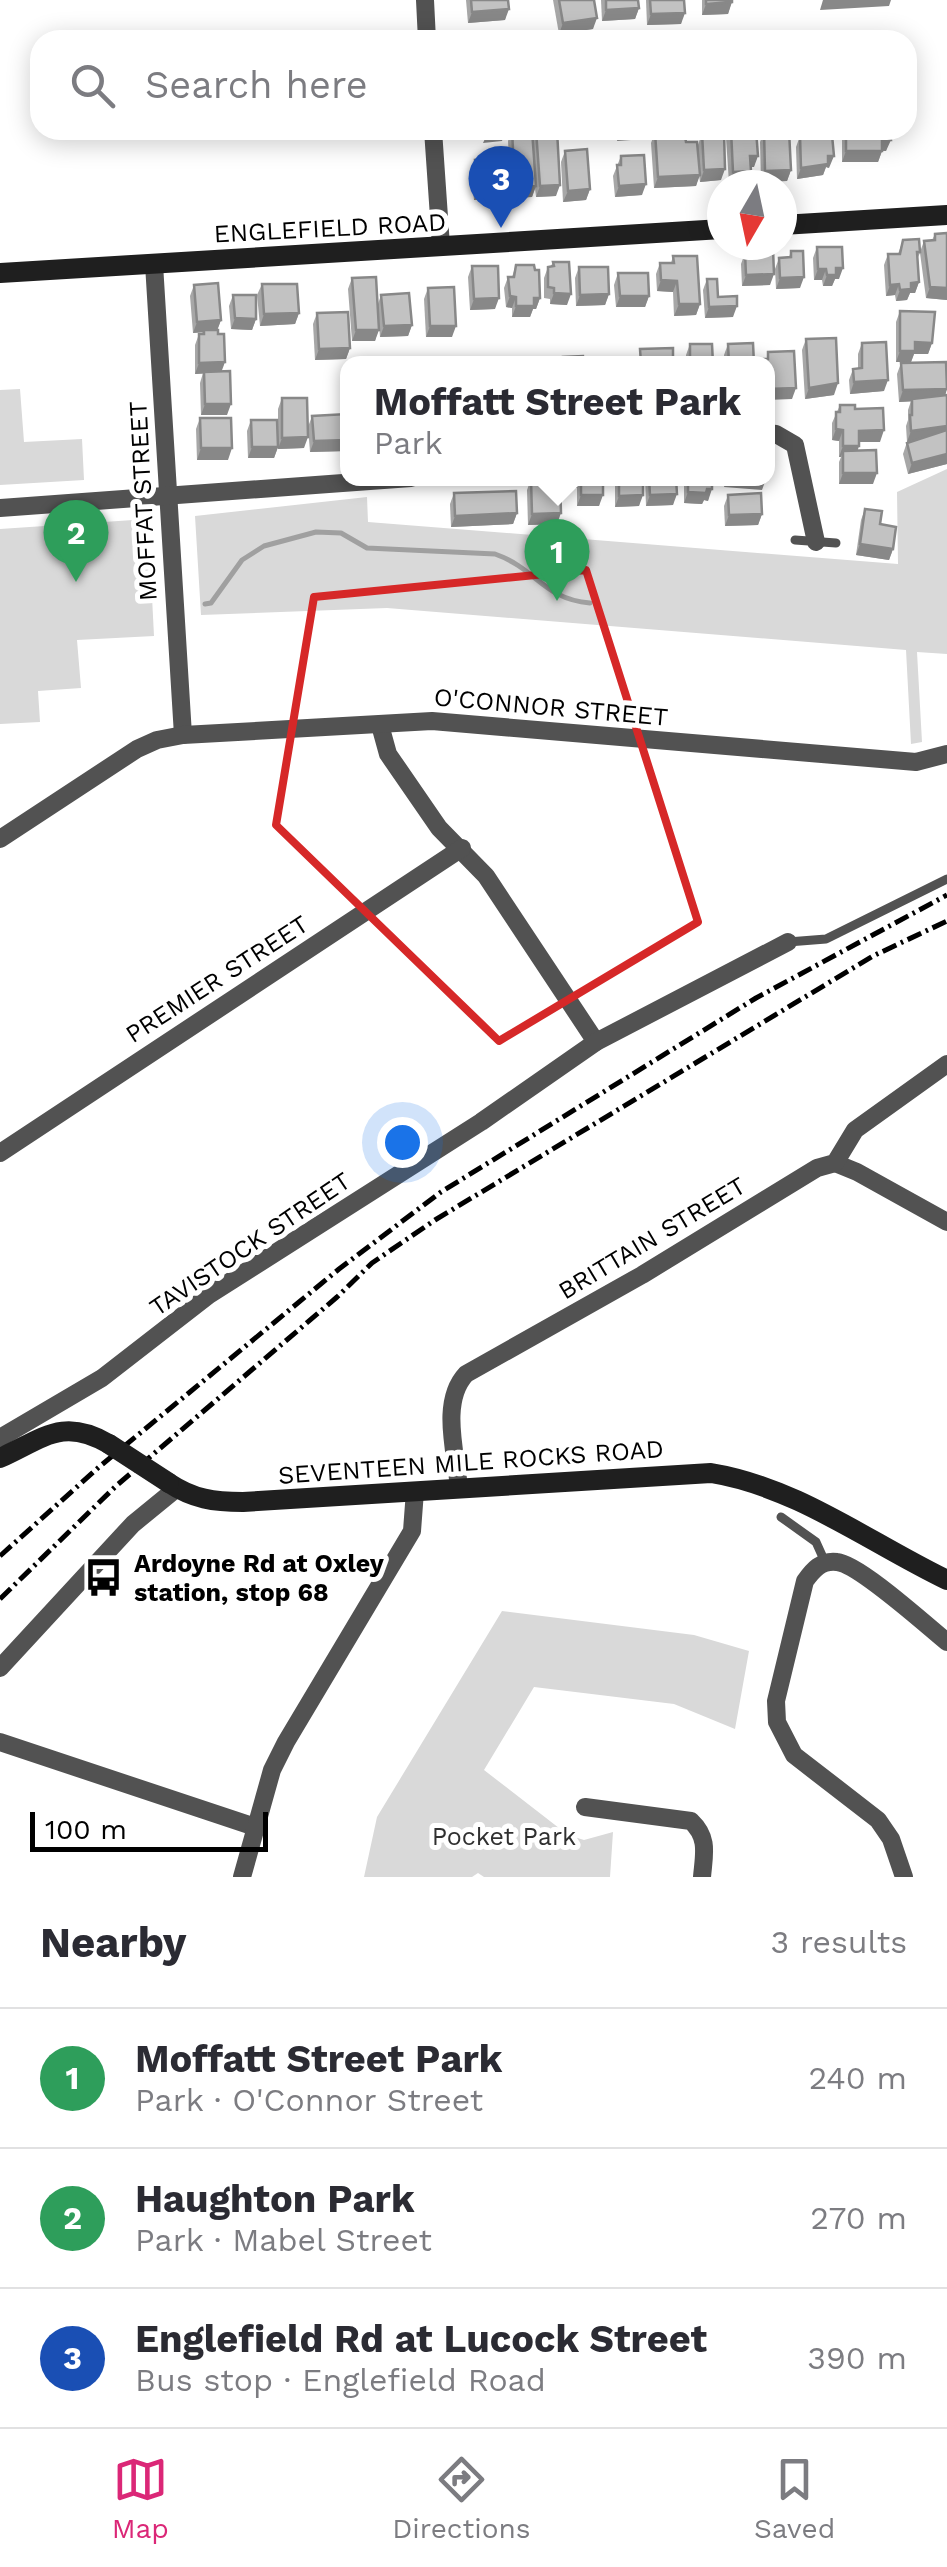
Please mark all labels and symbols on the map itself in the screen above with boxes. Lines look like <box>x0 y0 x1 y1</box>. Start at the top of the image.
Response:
pin: 3 <box>468 146 534 228</box>
north arrow <box>707 170 797 260</box>
street label: ENGLEFIELD ROAD <box>213 207 447 249</box>
street label: MOFFAT STREET <box>123 400 163 602</box>
pin: 2 <box>44 500 108 582</box>
pin: 1 <box>524 518 590 601</box>
street label: O'CONNOR STREET <box>433 682 669 732</box>
street label: PREMIER STREET <box>120 909 314 1049</box>
your location <box>377 1117 428 1168</box>
street label: TAVISTOCK STREET <box>144 1166 356 1322</box>
street label: BRITTAIN STREET <box>553 1171 751 1305</box>
street label: SEVENTEEN MILE ROCKS ROAD <box>277 1434 665 1490</box>
place label: Ardoyne Rd at Oxley station, stop 68 <box>134 1549 385 1607</box>
bus stop icon: Ardoyne Rd at Oxley station, stop 68 <box>83 1556 125 1598</box>
scale bar <box>30 1807 268 1852</box>
park label: Pocket Park <box>432 1822 576 1851</box>

